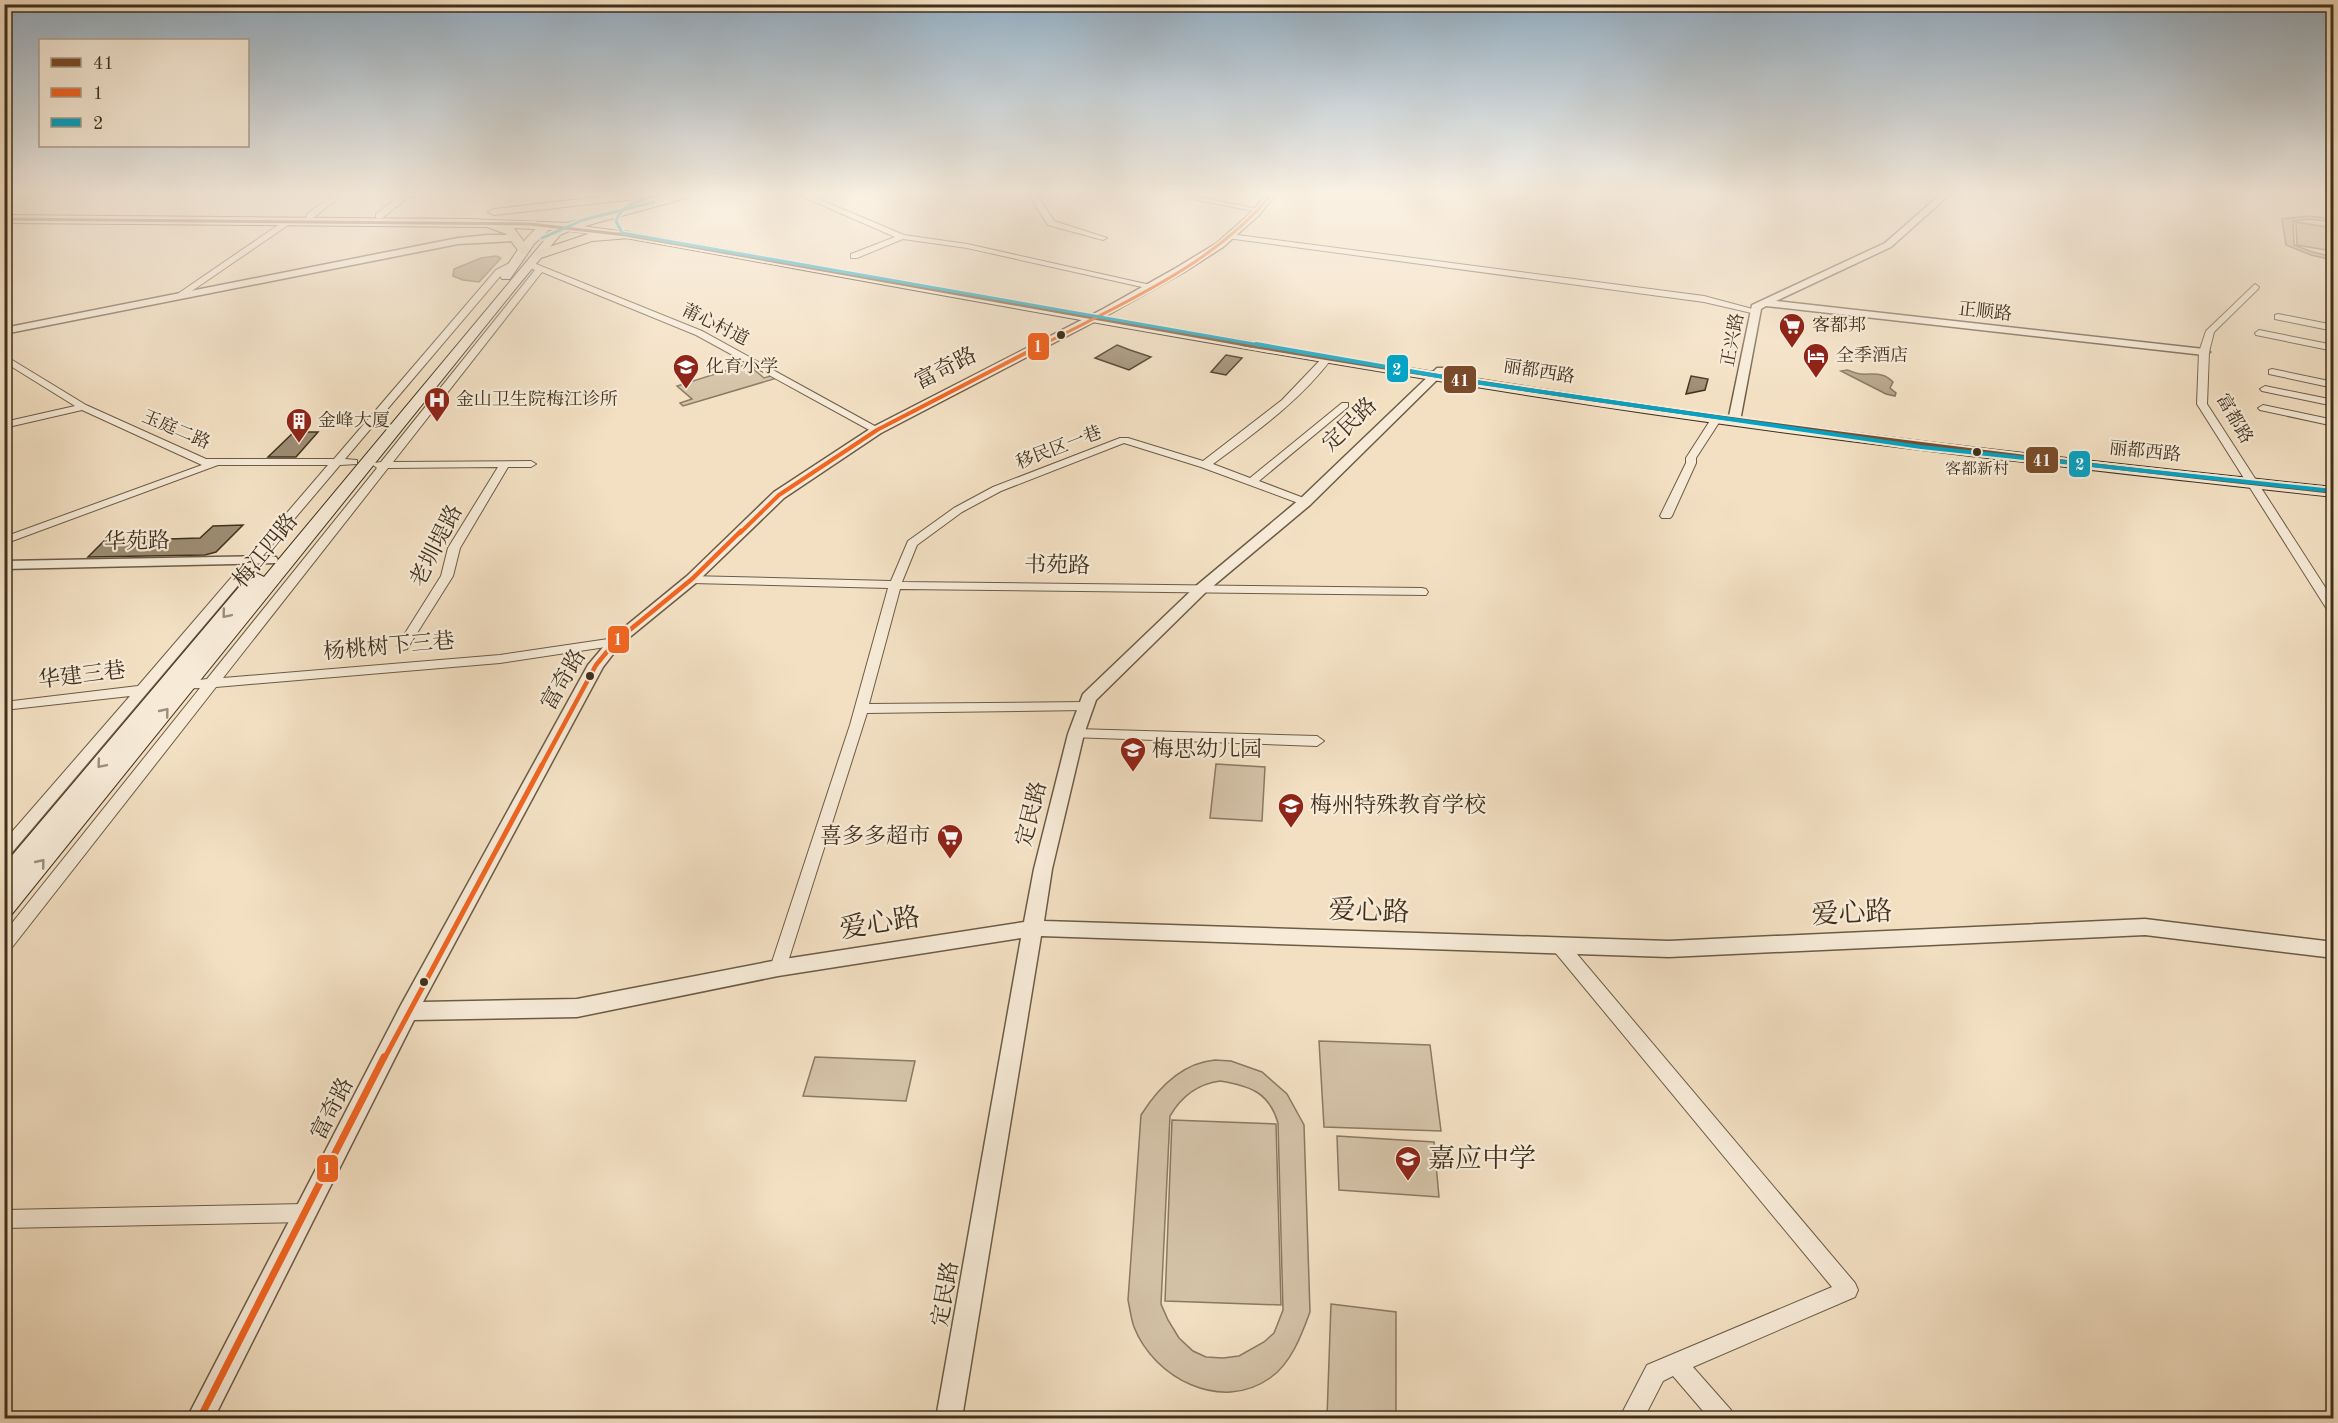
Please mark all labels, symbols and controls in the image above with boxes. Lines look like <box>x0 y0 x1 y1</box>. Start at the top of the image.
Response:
legend <box>39 39 249 147</box>
text: 41 <box>93 55 114 73</box>
text: 1 <box>93 85 103 103</box>
text: 2 <box>93 115 103 133</box>
street label: 正顺路 <box>1957 298 2013 324</box>
street label: 莆心村道 <box>679 299 752 349</box>
street label: 正兴路 <box>1717 311 1747 368</box>
supermarket icon: 客都邦 <box>1777 311 1807 349</box>
place label: 客都邦 <box>1812 315 1866 335</box>
unlabelled marker <box>1055 329 1067 341</box>
line badge: 1 <box>1027 332 1050 361</box>
text: 1 <box>1033 340 1043 356</box>
hotel icon: 全季酒店 <box>1801 341 1831 379</box>
street label: 富奇路 <box>911 342 980 394</box>
place label: 全季酒店 <box>1836 345 1908 365</box>
school or university icon: 化育小学 <box>671 352 701 390</box>
line badge: 2 <box>1386 354 1409 383</box>
place label: 化育小学 <box>706 356 778 376</box>
street label: 丽都西路 <box>1502 356 1576 387</box>
text: 2 <box>1392 363 1402 379</box>
line badge: 41 <box>1443 365 1477 394</box>
text: 41 <box>1451 374 1469 390</box>
hospital icon: 金山卫生院梅江诊所 <box>422 385 452 423</box>
place label: 金山卫生院梅江诊所 <box>456 389 618 409</box>
street label: 富都路 <box>2213 390 2257 447</box>
street label: 定民路 <box>1317 393 1381 456</box>
street label: 玉庭二路 <box>139 406 213 452</box>
building icon: 金峰大厦 <box>284 406 314 444</box>
place label: 金峰大厦 <box>318 410 390 430</box>
street label: 移民区一巷 <box>1013 422 1104 473</box>
street label: 丽都西路 <box>2108 437 2182 465</box>
marker: 客都新村 <box>1971 446 1983 458</box>
line badge: 41 <box>2025 446 2059 474</box>
line badge: 2 <box>2068 450 2091 478</box>
text: 41 <box>2033 454 2051 470</box>
text: 2 <box>2075 458 2085 474</box>
place label: 客都新村 <box>1945 460 2009 478</box>
street label: 老圳堤路 <box>405 501 467 590</box>
street label: 梅江四路 <box>228 509 302 592</box>
street label: 华苑路 <box>104 528 170 554</box>
street label: 书苑路 <box>1024 552 1090 578</box>
one-way arrow <box>222 607 233 618</box>
line badge: 1 <box>607 625 630 654</box>
street label: 杨桃树下三巷 <box>322 628 456 664</box>
text: 1 <box>613 633 623 649</box>
street label: 富奇路 <box>536 645 590 714</box>
street label: 华建三巷 <box>37 658 127 692</box>
unlabelled marker <box>584 670 596 682</box>
one-way arrow <box>157 707 168 718</box>
school or university icon: 梅思幼儿园 <box>1118 735 1148 773</box>
place label: 梅思幼儿园 <box>1152 737 1262 761</box>
one-way arrow <box>98 758 109 769</box>
street label: 定民路 <box>1011 779 1051 849</box>
school or university icon: 梅州特殊教育学校 <box>1276 791 1306 829</box>
place label: 梅州特殊教育学校 <box>1310 793 1486 817</box>
supermarket icon: 喜多多超市 <box>935 822 965 860</box>
place label: 喜多多超市 <box>820 824 930 848</box>
one-way arrow <box>34 859 45 870</box>
street label: 爱心路 <box>1328 895 1410 927</box>
street label: 爱心路 <box>1811 896 1893 930</box>
street label: 爱心路 <box>838 902 922 944</box>
unlabelled marker <box>418 976 430 988</box>
street label: 富奇路 <box>306 1074 358 1143</box>
school or university icon: 嘉应中学 <box>1393 1144 1423 1182</box>
place label: 嘉应中学 <box>1428 1144 1536 1173</box>
line badge: 1 <box>316 1154 339 1183</box>
text: 1 <box>322 1162 332 1178</box>
street label: 定民路 <box>927 1259 963 1328</box>

